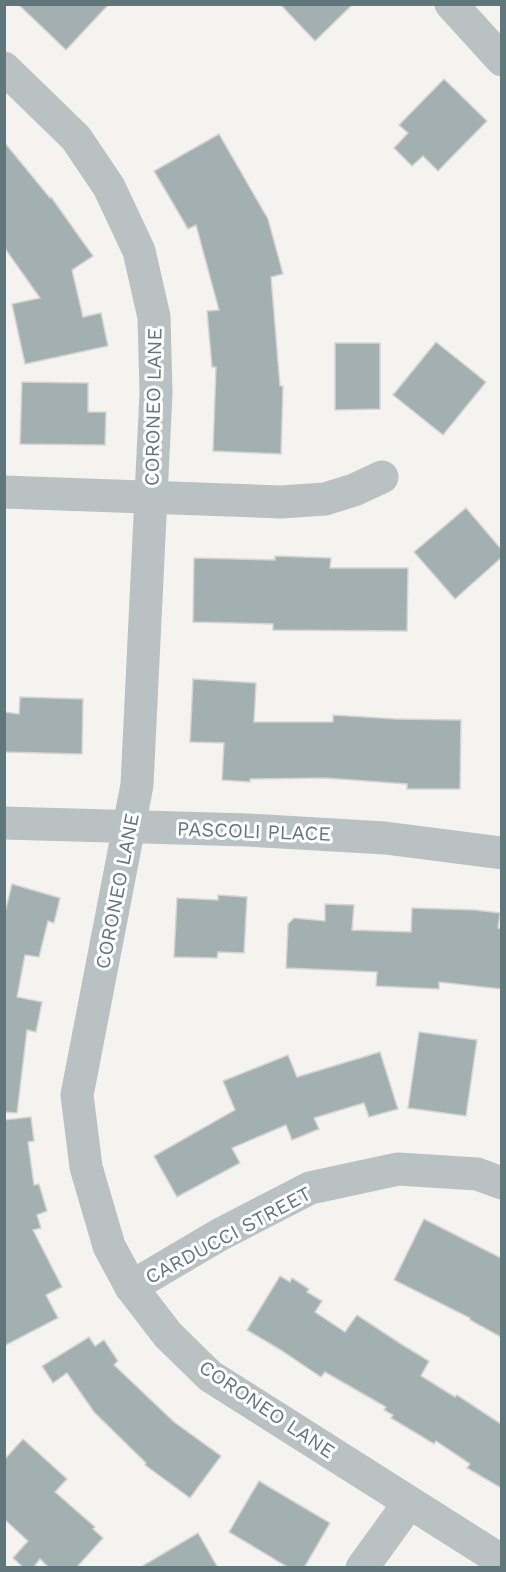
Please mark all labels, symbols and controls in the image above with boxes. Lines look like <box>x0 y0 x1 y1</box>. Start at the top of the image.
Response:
street label: CORONEO LANE <box>140 328 166 486</box>
street label: CORONEO LANE <box>90 811 144 971</box>
street label: PASCOLI PLACE <box>177 816 331 846</box>
street label: CARDUCCI STREET <box>141 1181 315 1289</box>
street label: CORONEO LANE <box>195 1355 339 1463</box>

